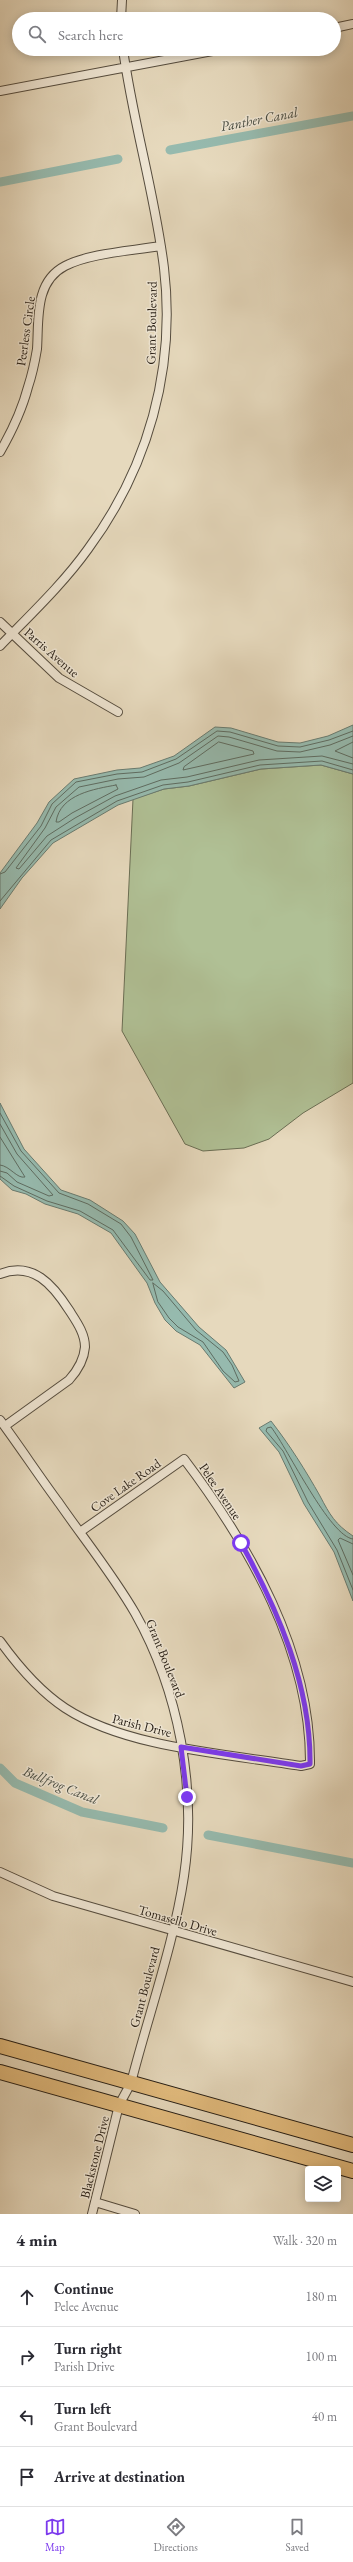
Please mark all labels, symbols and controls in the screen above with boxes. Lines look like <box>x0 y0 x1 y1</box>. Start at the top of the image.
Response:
search box <box>12 12 341 56</box>
icon: search <box>26 23 48 45</box>
text: Search here <box>58 25 123 44</box>
water label: Panther Canal <box>219 103 300 135</box>
street label: Grant Boulevard <box>142 281 161 365</box>
street label: Peerless Circle <box>12 295 39 367</box>
street label: Parris Avenue <box>21 624 83 681</box>
street label: Cove Lake Road <box>87 1455 164 1516</box>
street label: Pelee Avenue <box>195 1460 246 1523</box>
route start <box>232 1534 250 1552</box>
street label: Grant Boulevard <box>142 1616 189 1700</box>
street label: Parish Drive <box>110 1710 173 1741</box>
water label: Bullfrog Canal <box>20 1761 102 1809</box>
route end <box>178 1788 196 1806</box>
street label: Tomasello Drive <box>136 1901 219 1940</box>
street label: Grant Boulevard <box>125 1944 164 2030</box>
street label: Blackstone Drive <box>76 2114 113 2200</box>
map controls <box>305 2166 341 2202</box>
button: layers <box>305 2166 341 2202</box>
text: 4 min <box>16 2229 57 2251</box>
text: Walk · 320 m <box>273 2232 337 2249</box>
text: Continue <box>54 2279 114 2298</box>
icon: ahead <box>16 2286 38 2308</box>
text: 180 m <box>306 2288 337 2305</box>
text: Pelee Avenue <box>54 2298 119 2315</box>
text: Turn right <box>54 2339 122 2358</box>
icon: right <box>16 2346 38 2368</box>
text: 100 m <box>306 2348 337 2365</box>
text: Parish Drive <box>54 2358 115 2375</box>
text: Turn left <box>54 2399 111 2418</box>
icon: left <box>16 2406 38 2428</box>
text: 40 m <box>312 2408 337 2425</box>
text: Grant Boulevard <box>54 2418 137 2435</box>
icon: arrive <box>16 2466 38 2488</box>
text: Arrive at destination <box>54 2467 185 2486</box>
tab: Map <box>44 2516 66 2554</box>
tab: Directions <box>154 2516 198 2554</box>
tab: Saved <box>286 2516 309 2554</box>

